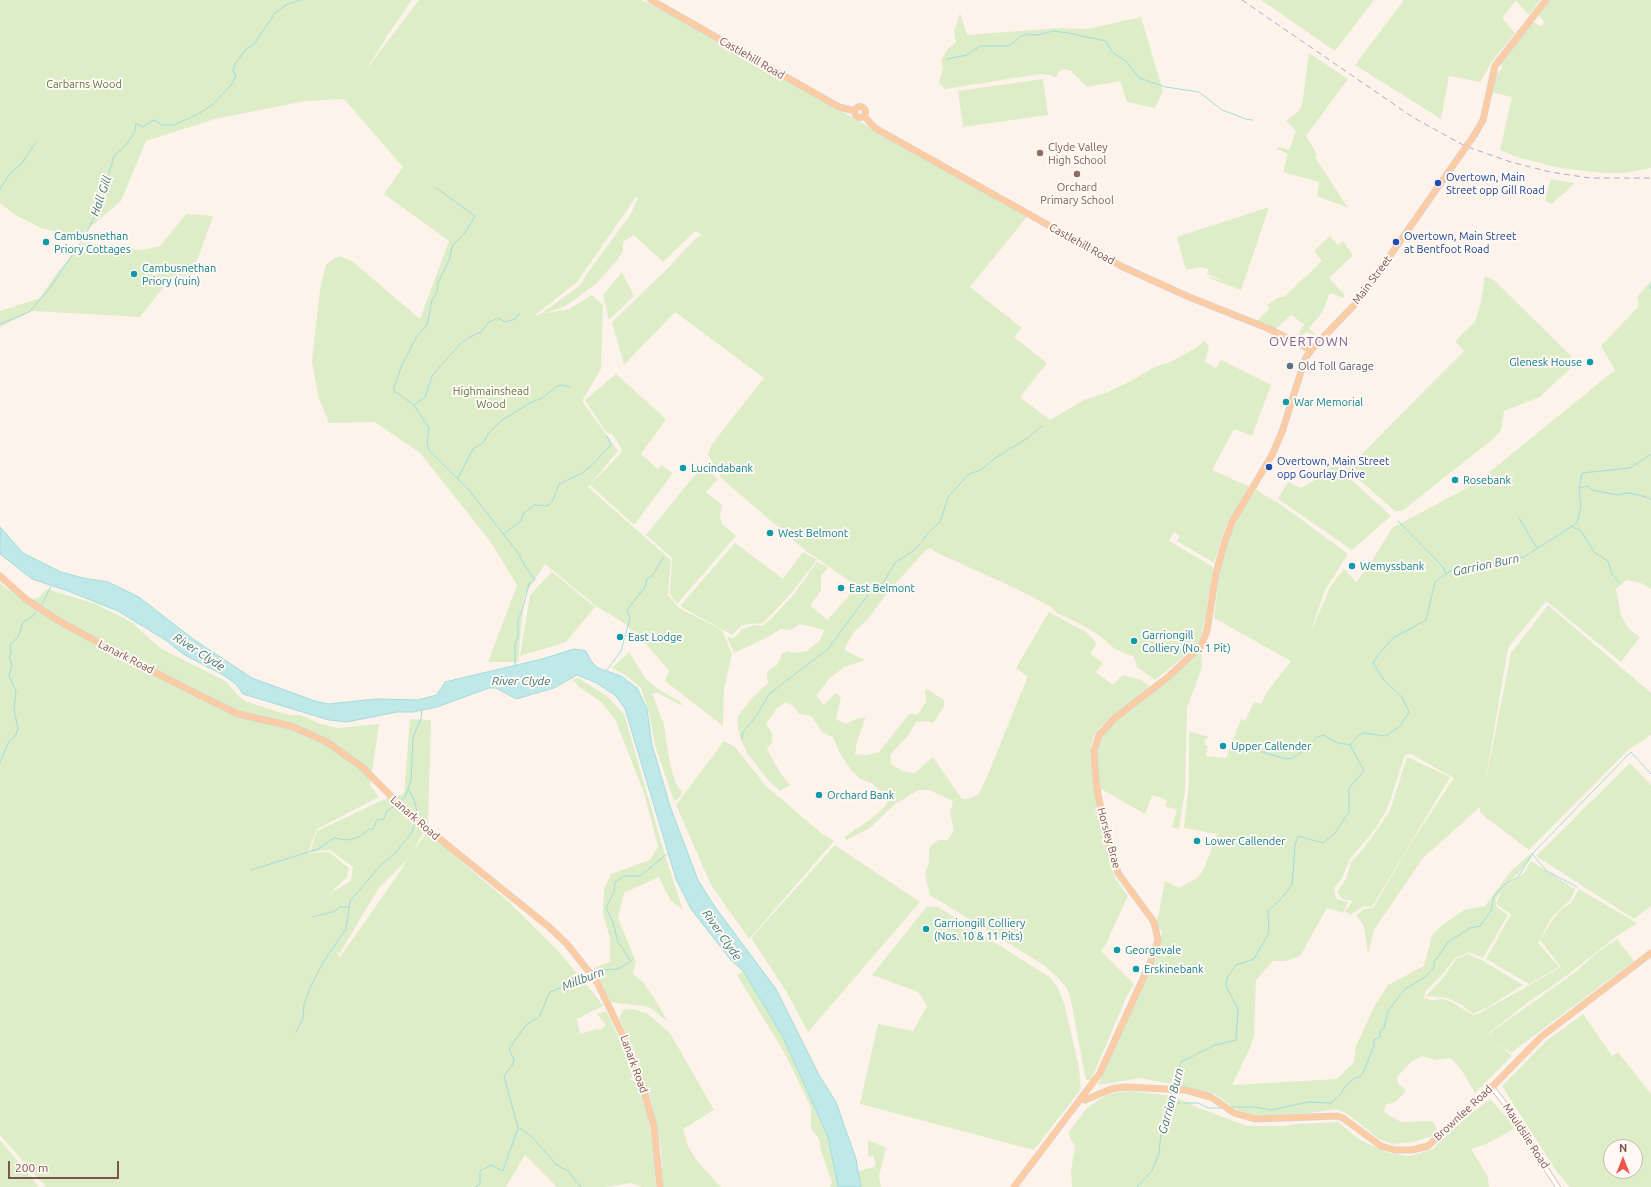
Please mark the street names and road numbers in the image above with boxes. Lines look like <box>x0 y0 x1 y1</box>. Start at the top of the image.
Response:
street label: Castlehill Road <box>717 34 787 82</box>
street label: Castlehill Road <box>1047 221 1117 267</box>
street label: Main Street <box>1349 253 1395 307</box>
street label: Lanark Road <box>96 637 156 677</box>
street label: Lanark Road <box>388 793 442 843</box>
street label: Horsley Brae <box>1095 806 1123 870</box>
street label: Lanark Road <box>617 1033 651 1095</box>
street label: Brownlee Road <box>1431 1083 1495 1143</box>
street label: Mauldslie Road <box>1500 1101 1552 1171</box>

